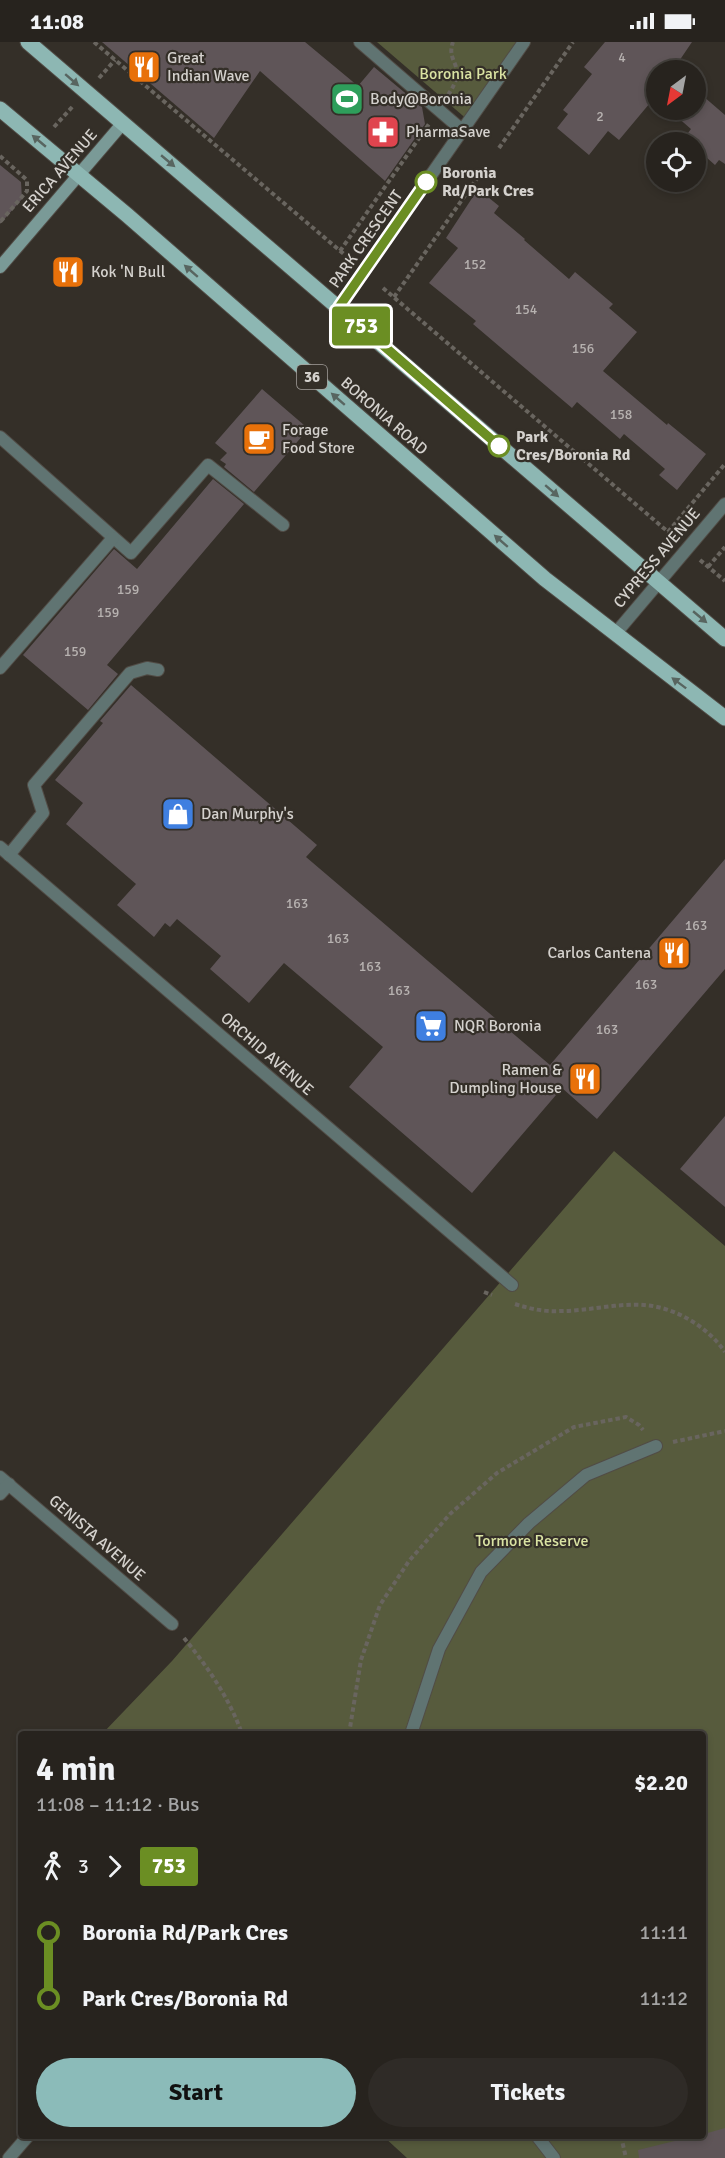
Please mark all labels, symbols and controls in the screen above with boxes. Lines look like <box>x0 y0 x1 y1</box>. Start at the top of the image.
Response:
text: 11:08 <box>30 8 84 35</box>
place label: Great Indian Wave <box>167 48 250 86</box>
restaurant icon: Great Indian Wave <box>126 49 162 85</box>
house number: 4 <box>618 49 626 66</box>
north arrow <box>646 60 706 120</box>
map controls <box>646 60 706 192</box>
park label: Boronia Park <box>419 64 507 84</box>
one-way arrow <box>64 73 79 86</box>
sports icon: Body@Boronia <box>329 81 365 117</box>
place label: Body@Boronia <box>370 89 472 109</box>
house number: 2 <box>596 108 604 125</box>
pharmacy icon: PharmaSave <box>365 114 401 150</box>
place label: PharmaSave <box>406 122 490 142</box>
street label: ERICA AVENUE <box>18 125 102 217</box>
button: locate <box>646 132 706 192</box>
one-way arrow <box>31 135 47 148</box>
one-way arrow <box>160 154 175 167</box>
place label: Boronia Rd/Park Cres <box>442 163 534 201</box>
marker: Boronia Rd/Park Cres <box>415 171 437 193</box>
street label: PARK CRESCENT <box>325 186 407 292</box>
restaurant icon: Kok 'N Bull <box>50 254 86 290</box>
house number: 152 <box>464 256 486 273</box>
place label: Kok 'N Bull <box>91 262 166 282</box>
one-way arrow <box>184 265 199 278</box>
house number: 154 <box>515 301 538 318</box>
line badge: 753 <box>326 306 395 346</box>
text: 753 <box>344 313 378 339</box>
house number: 156 <box>572 340 594 357</box>
road number: 36 <box>297 365 327 389</box>
street label: BORONIA ROAD <box>336 373 432 459</box>
one-way arrow <box>331 393 346 406</box>
house number: 158 <box>610 406 632 423</box>
place label: Forage Food Store <box>282 420 355 458</box>
cafe icon: Forage Food Store <box>241 421 277 457</box>
place label: Park Cres/Boronia Rd <box>516 427 631 465</box>
marker: Park Cres/Boronia Rd <box>488 435 510 457</box>
one-way arrow <box>544 484 559 497</box>
street label: CYPRESS AVENUE <box>609 504 705 612</box>
one-way arrow <box>494 535 509 548</box>
house number: 159 <box>117 581 139 598</box>
house number: 159 <box>97 604 119 621</box>
one-way arrow <box>692 611 708 624</box>
house number: 159 <box>64 643 86 660</box>
one-way arrow <box>671 677 687 689</box>
shop icon: Dan Murphy's <box>160 796 196 832</box>
place label: Dan Murphy's <box>201 804 294 824</box>
house number: 163 <box>286 895 308 912</box>
house number: 163 <box>685 917 707 934</box>
house number: 163 <box>327 930 349 947</box>
restaurant icon: Carlos Cantena <box>656 935 692 971</box>
place label: Carlos Cantena <box>547 943 651 963</box>
house number: 163 <box>359 958 381 975</box>
house number: 163 <box>635 976 657 993</box>
house number: 163 <box>388 982 410 999</box>
street label: ORCHID AVENUE <box>216 1008 318 1100</box>
supermarket icon: NQR Boronia <box>413 1008 449 1044</box>
place label: NQR Boronia <box>454 1016 542 1036</box>
house number: 163 <box>596 1021 618 1038</box>
place label: Ramen & Dumpling House <box>449 1060 562 1098</box>
restaurant icon: Ramen & Dumpling House <box>567 1061 603 1097</box>
street label: GENISTA AVENUE <box>45 1491 149 1585</box>
park label: Tormore Reserve <box>476 1531 588 1551</box>
text: 4 min <box>36 1749 116 1790</box>
text: $2.20 <box>634 1769 688 1796</box>
text: 11:08 – 11:12 · Bus <box>36 1792 199 1817</box>
icon: walk <box>36 1850 69 1883</box>
icon: forward <box>98 1850 131 1883</box>
text: 753 <box>152 1853 186 1879</box>
text: 3 <box>78 1854 89 1879</box>
text: Boronia Rd/Park Cres <box>82 1919 288 1946</box>
text: 11:11 <box>639 1920 688 1945</box>
text: Park Cres/Boronia Rd <box>82 1985 288 2012</box>
text: 11:12 <box>639 1986 688 2011</box>
button: Start <box>36 2058 356 2127</box>
button: Tickets <box>368 2058 688 2127</box>

